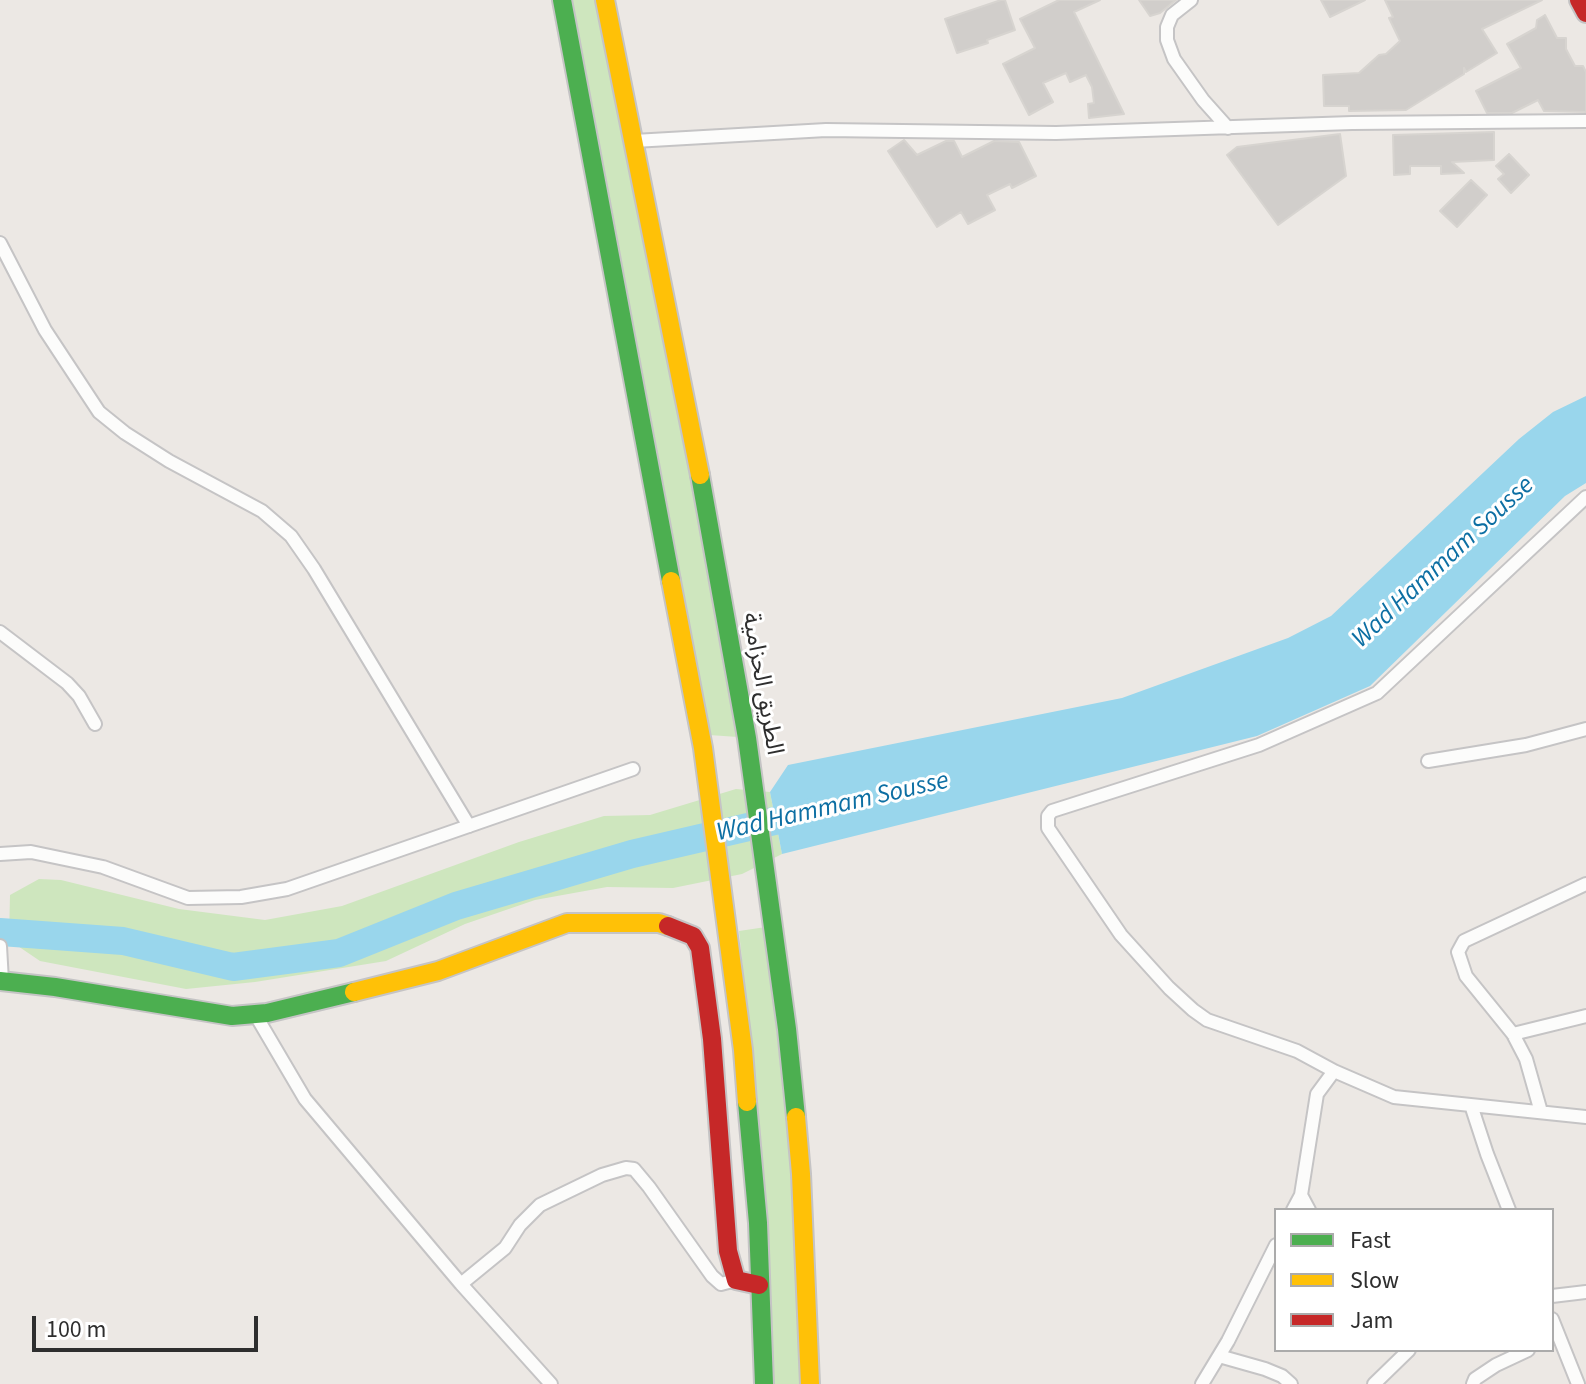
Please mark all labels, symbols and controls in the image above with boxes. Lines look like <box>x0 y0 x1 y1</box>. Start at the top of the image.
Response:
water label: Wad Hammam Sousse <box>1346 471 1542 655</box>
street label: الطريق الحزامية <box>734 610 788 758</box>
water label: Wad Hammam Sousse <box>714 766 952 850</box>
legend <box>1274 1208 1554 1352</box>
text: Fast <box>1350 1223 1391 1258</box>
text: Slow <box>1350 1263 1399 1298</box>
scale bar <box>36 1300 262 1350</box>
text: Jam <box>1350 1303 1394 1338</box>
text: 100 m <box>46 1312 106 1347</box>

